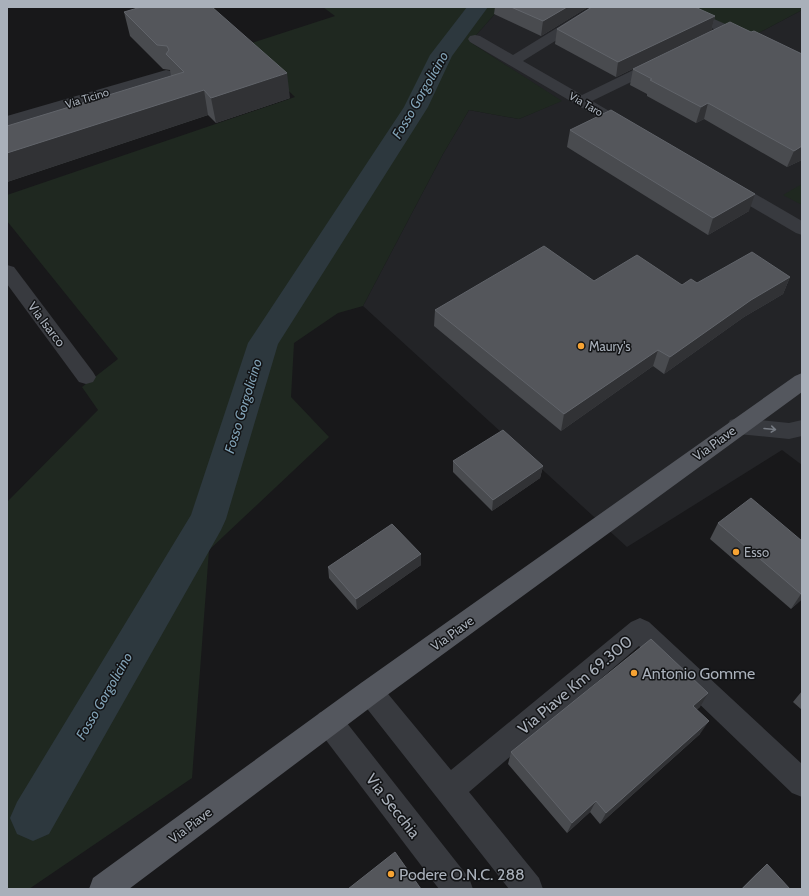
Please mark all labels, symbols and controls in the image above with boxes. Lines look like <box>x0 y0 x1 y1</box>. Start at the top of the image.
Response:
water label: Fosso Gorgolicino <box>388 48 452 142</box>
street label: Via Ticino <box>63 85 111 111</box>
street label: Via Taro <box>566 89 606 119</box>
street label: Via Isarco <box>25 298 69 350</box>
place label: Maury's <box>589 338 631 354</box>
marker: Maury's <box>576 341 586 351</box>
water label: Fosso Gorgolicino <box>220 357 266 455</box>
street label: Via Piave <box>689 422 739 464</box>
one-way arrow <box>763 426 776 433</box>
place label: Esso <box>744 544 769 560</box>
marker: Esso <box>731 547 741 557</box>
street label: Via Piave <box>427 612 477 654</box>
street label: Via Piave Km 69.300 <box>514 632 636 738</box>
water label: Fosso Gorgolicino <box>72 649 136 743</box>
place label: Antonio Gomme <box>642 664 755 683</box>
marker: Antonio Gomme <box>629 668 639 678</box>
street label: Via Secchia <box>362 770 424 842</box>
street label: Via Piave <box>165 804 215 846</box>
place label: Podere O.N.C. 288 <box>399 865 525 884</box>
marker: Podere O.N.C. 288 <box>386 869 396 879</box>

